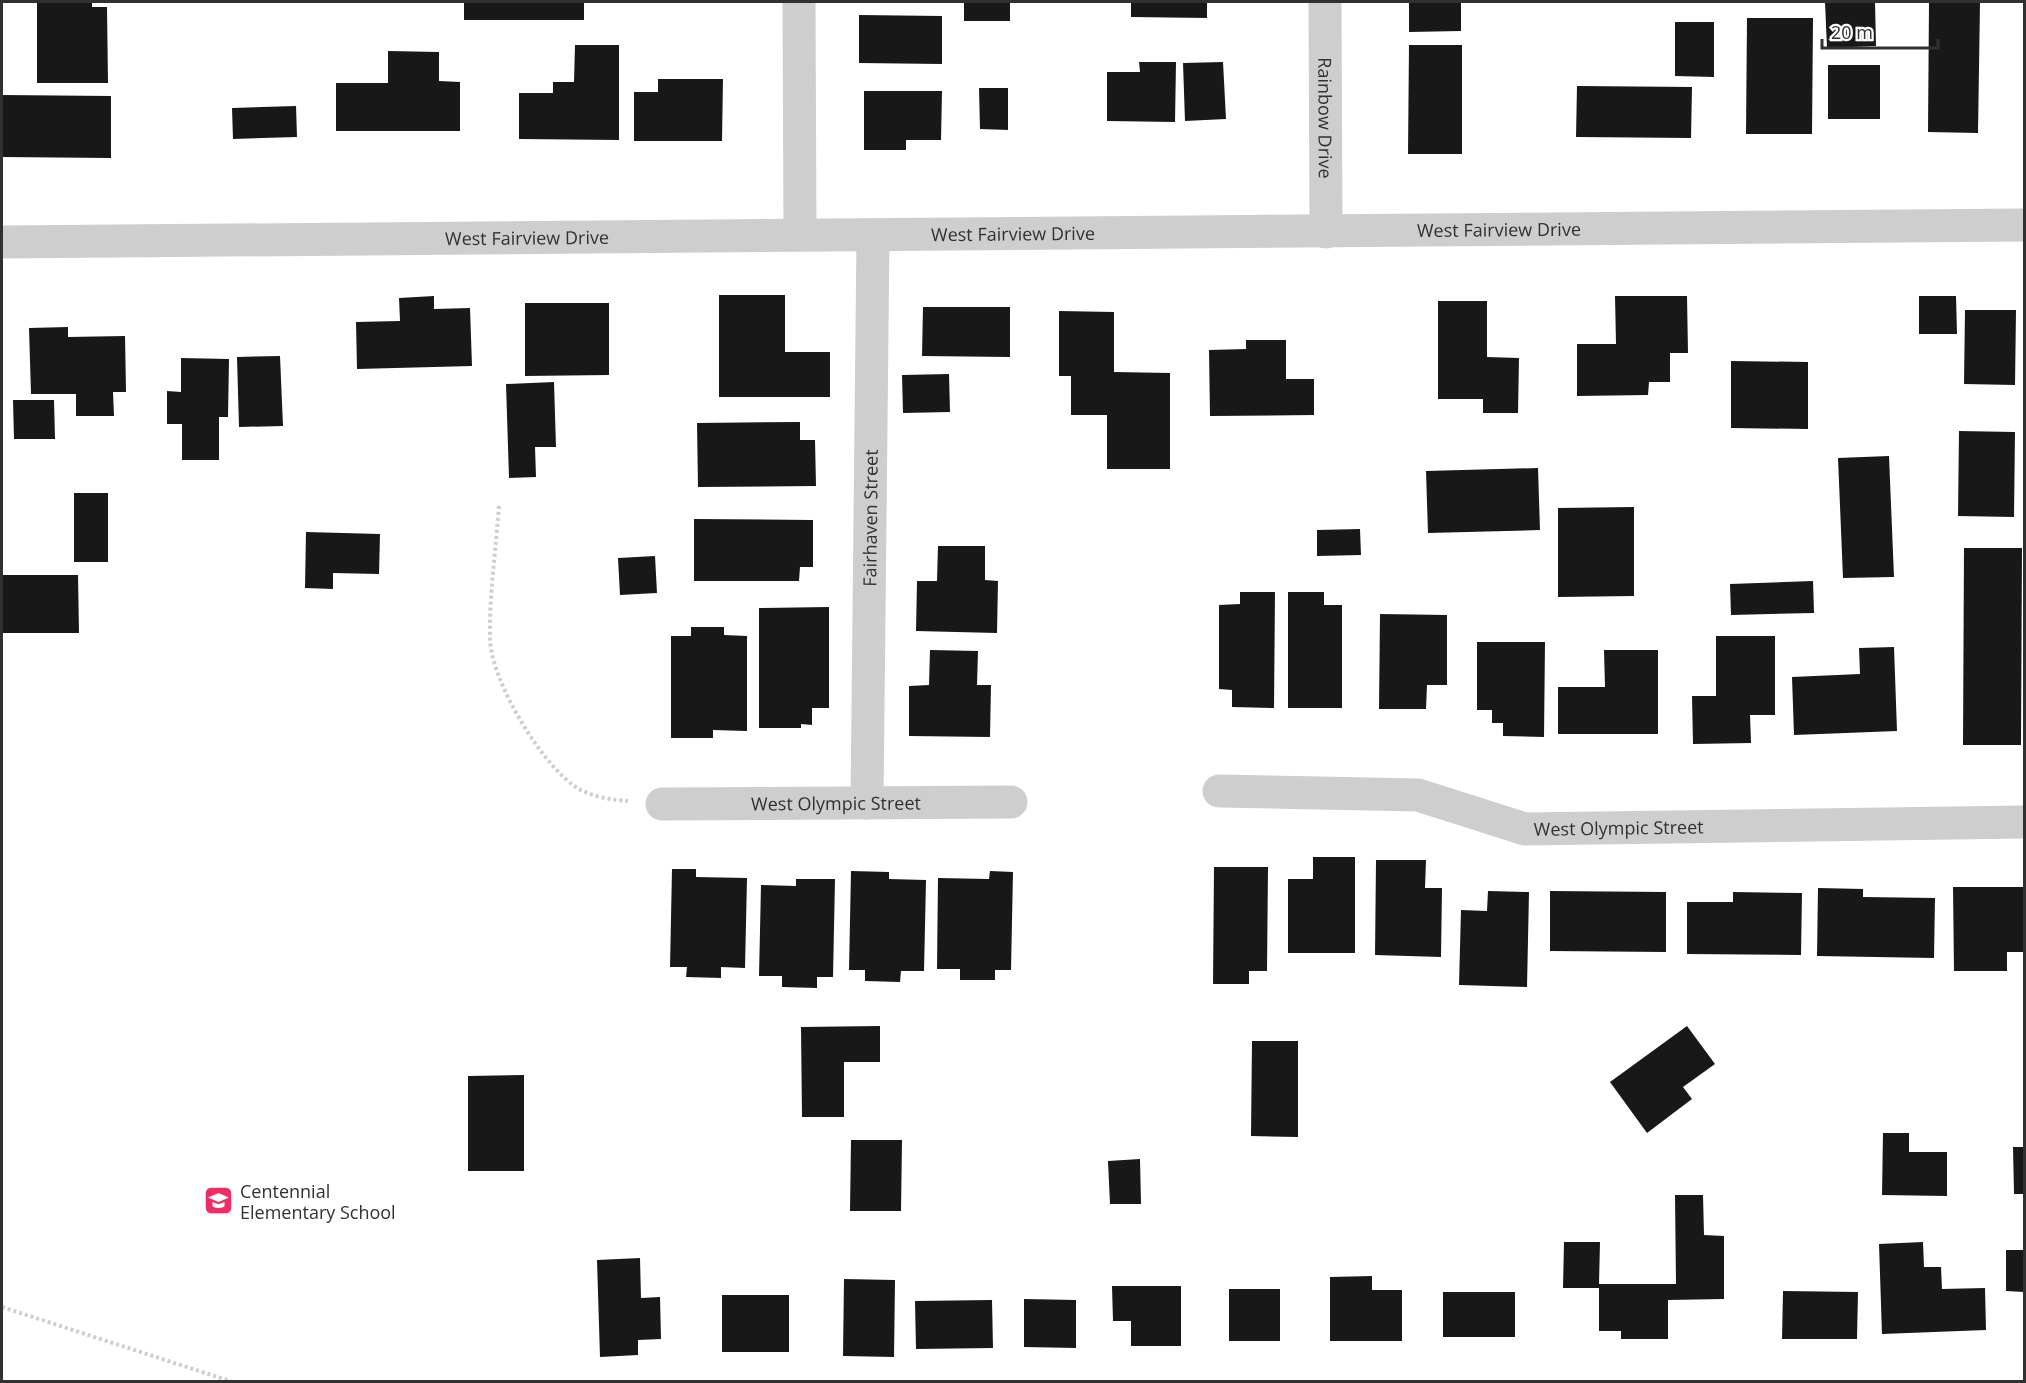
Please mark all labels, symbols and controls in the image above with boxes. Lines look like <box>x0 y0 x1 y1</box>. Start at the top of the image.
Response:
scale bar <box>1822 12 1938 50</box>
text: 20 m <box>1831 20 1873 44</box>
street label: Rainbow Drive <box>1313 57 1338 179</box>
street label: West Fairview Drive <box>1417 217 1581 242</box>
street label: West Fairview Drive <box>931 221 1095 246</box>
street label: West Fairview Drive <box>445 225 609 250</box>
street label: Fairhaven Street <box>857 449 883 587</box>
street label: West Olympic Street <box>751 791 921 815</box>
street label: West Olympic Street <box>1534 814 1704 841</box>
place label: Centennial Elementary School <box>240 1179 396 1224</box>
school or university icon: Centennial Elementary School <box>203 1185 235 1217</box>

